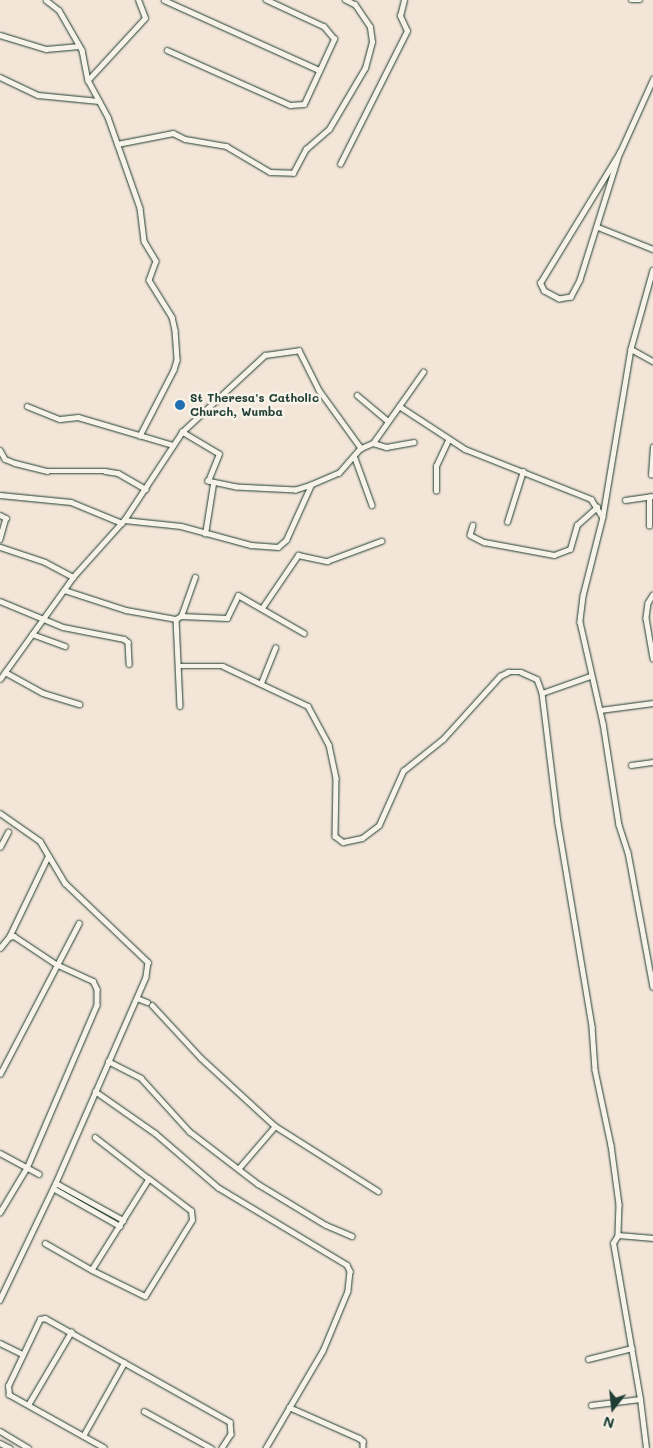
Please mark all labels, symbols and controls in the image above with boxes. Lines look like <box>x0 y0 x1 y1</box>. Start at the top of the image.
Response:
place label: St Theresa's Catholic Church, Wumba <box>190 391 319 419</box>
marker: St Theresa's Catholic Church, Wumba <box>174 399 186 411</box>
north arrow <box>588 1383 638 1433</box>
text: N <box>601 1412 616 1434</box>

